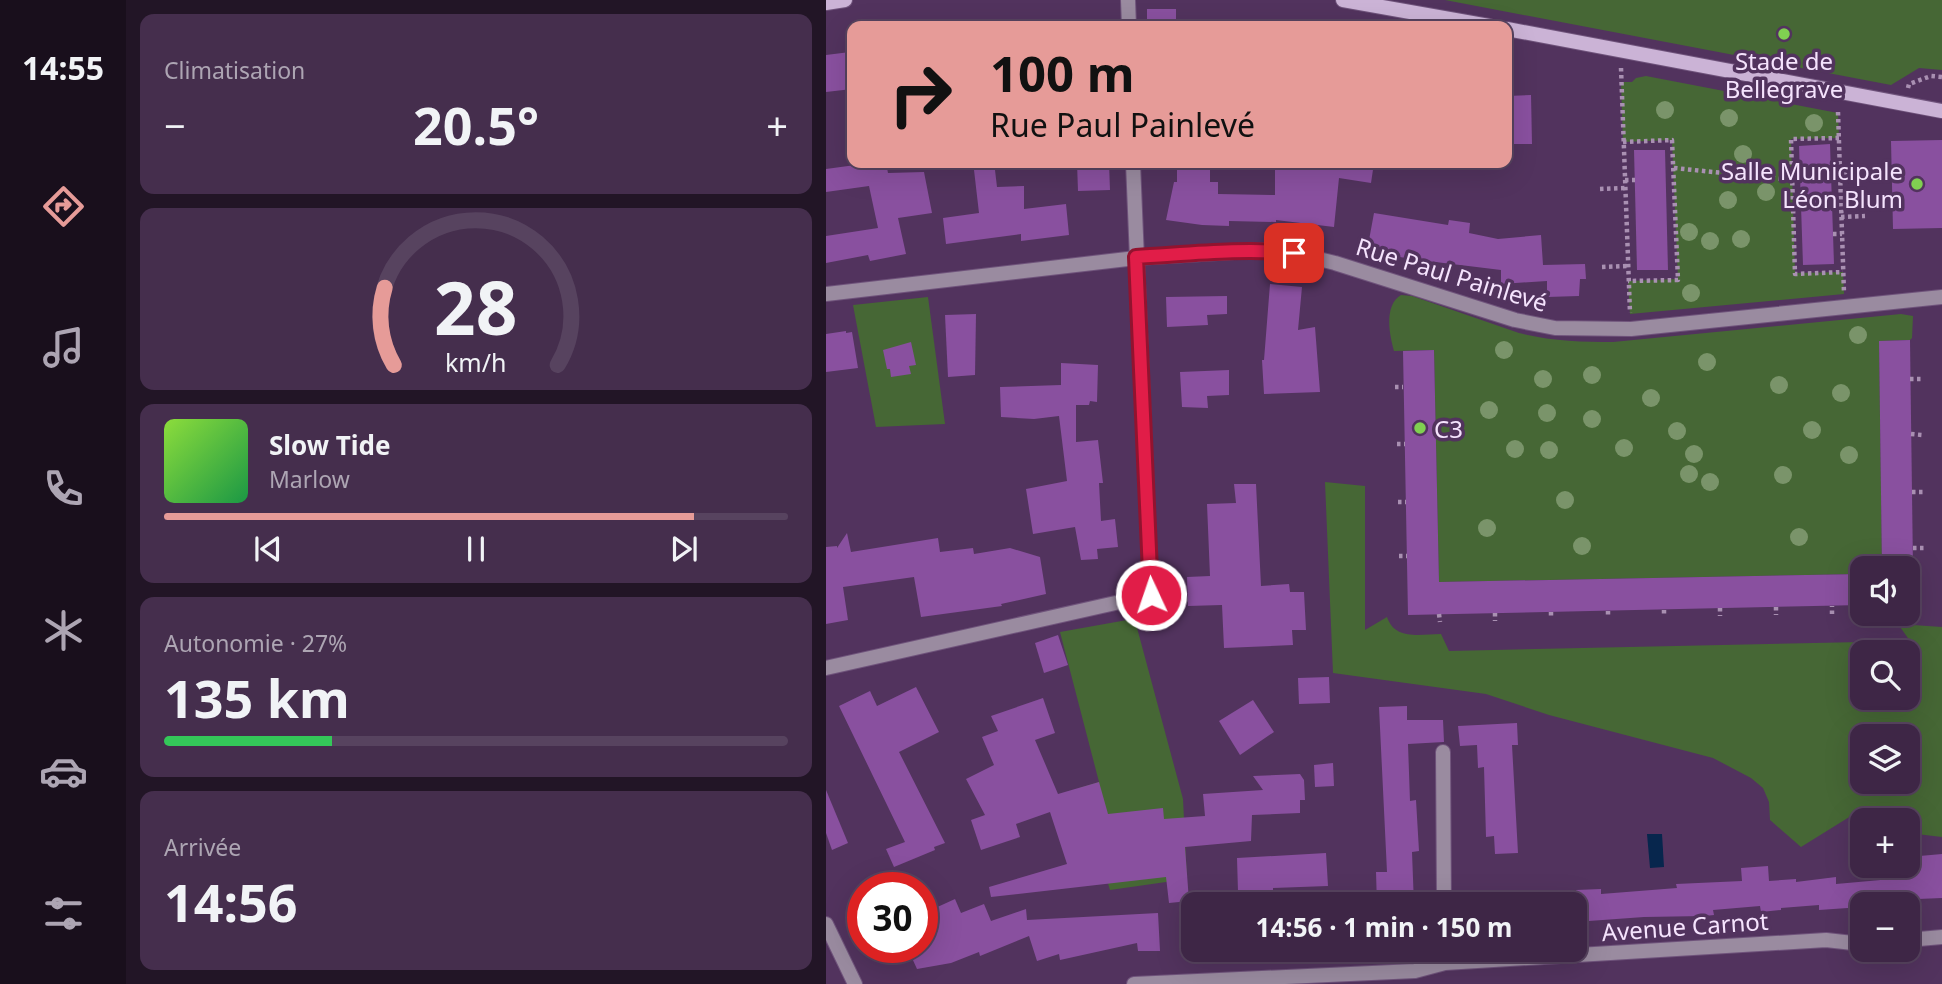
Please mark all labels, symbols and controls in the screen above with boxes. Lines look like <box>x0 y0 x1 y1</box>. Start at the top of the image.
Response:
marker: Stade de Bellegrave <box>1776 26 1792 42</box>
text: 100 m <box>990 40 1135 106</box>
place label: Stade de Bellegrave <box>1725 44 1843 105</box>
text: 14:55 <box>22 46 104 89</box>
icon: right <box>875 49 966 140</box>
text: Climatisation <box>164 54 305 86</box>
text: 20.5° <box>413 89 539 160</box>
text: − <box>164 99 186 151</box>
text: + <box>766 99 788 151</box>
text: Rue Paul Painlevé <box>990 103 1255 146</box>
place label: Salle Municipale Léon Blum <box>1721 154 1903 215</box>
marker: Salle Municipale Léon Blum <box>1909 176 1925 192</box>
icon: directions <box>39 182 88 231</box>
pin <box>1264 223 1324 283</box>
street label: Rue Paul Painlevé <box>1352 229 1552 319</box>
icon: arrive <box>1275 234 1313 272</box>
text: 28 <box>434 257 518 356</box>
icon: music <box>39 323 88 372</box>
text: km/h <box>445 344 507 378</box>
place label: C3 <box>1434 412 1463 445</box>
marker: C3 <box>1412 420 1428 436</box>
text: Slow Tide <box>269 427 391 463</box>
text: Marlow <box>269 463 350 495</box>
icon: phone <box>39 464 88 513</box>
icon: previous <box>249 530 287 568</box>
icon: pause <box>457 530 495 568</box>
icon: next <box>665 530 703 568</box>
map controls <box>1850 556 1920 962</box>
button: sound <box>1850 556 1920 626</box>
position arrow <box>1114 558 1188 632</box>
icon: climate <box>39 606 88 655</box>
text: Autonomie · 27% <box>164 627 347 659</box>
button: search <box>1850 640 1920 710</box>
text: 135 km <box>164 662 350 733</box>
button: layers <box>1850 724 1920 794</box>
icon: car <box>39 747 88 796</box>
button: + <box>1850 808 1920 878</box>
text: Arrivée <box>164 831 241 863</box>
text: 14:56 <box>164 866 298 937</box>
speed limit sign: 30 <box>847 872 938 963</box>
icon: filters <box>39 889 88 938</box>
button: − <box>1850 892 1920 962</box>
street label: Avenue Carnot <box>1601 904 1770 948</box>
text: 14:56 · 1 min · 150 m <box>1256 909 1512 945</box>

